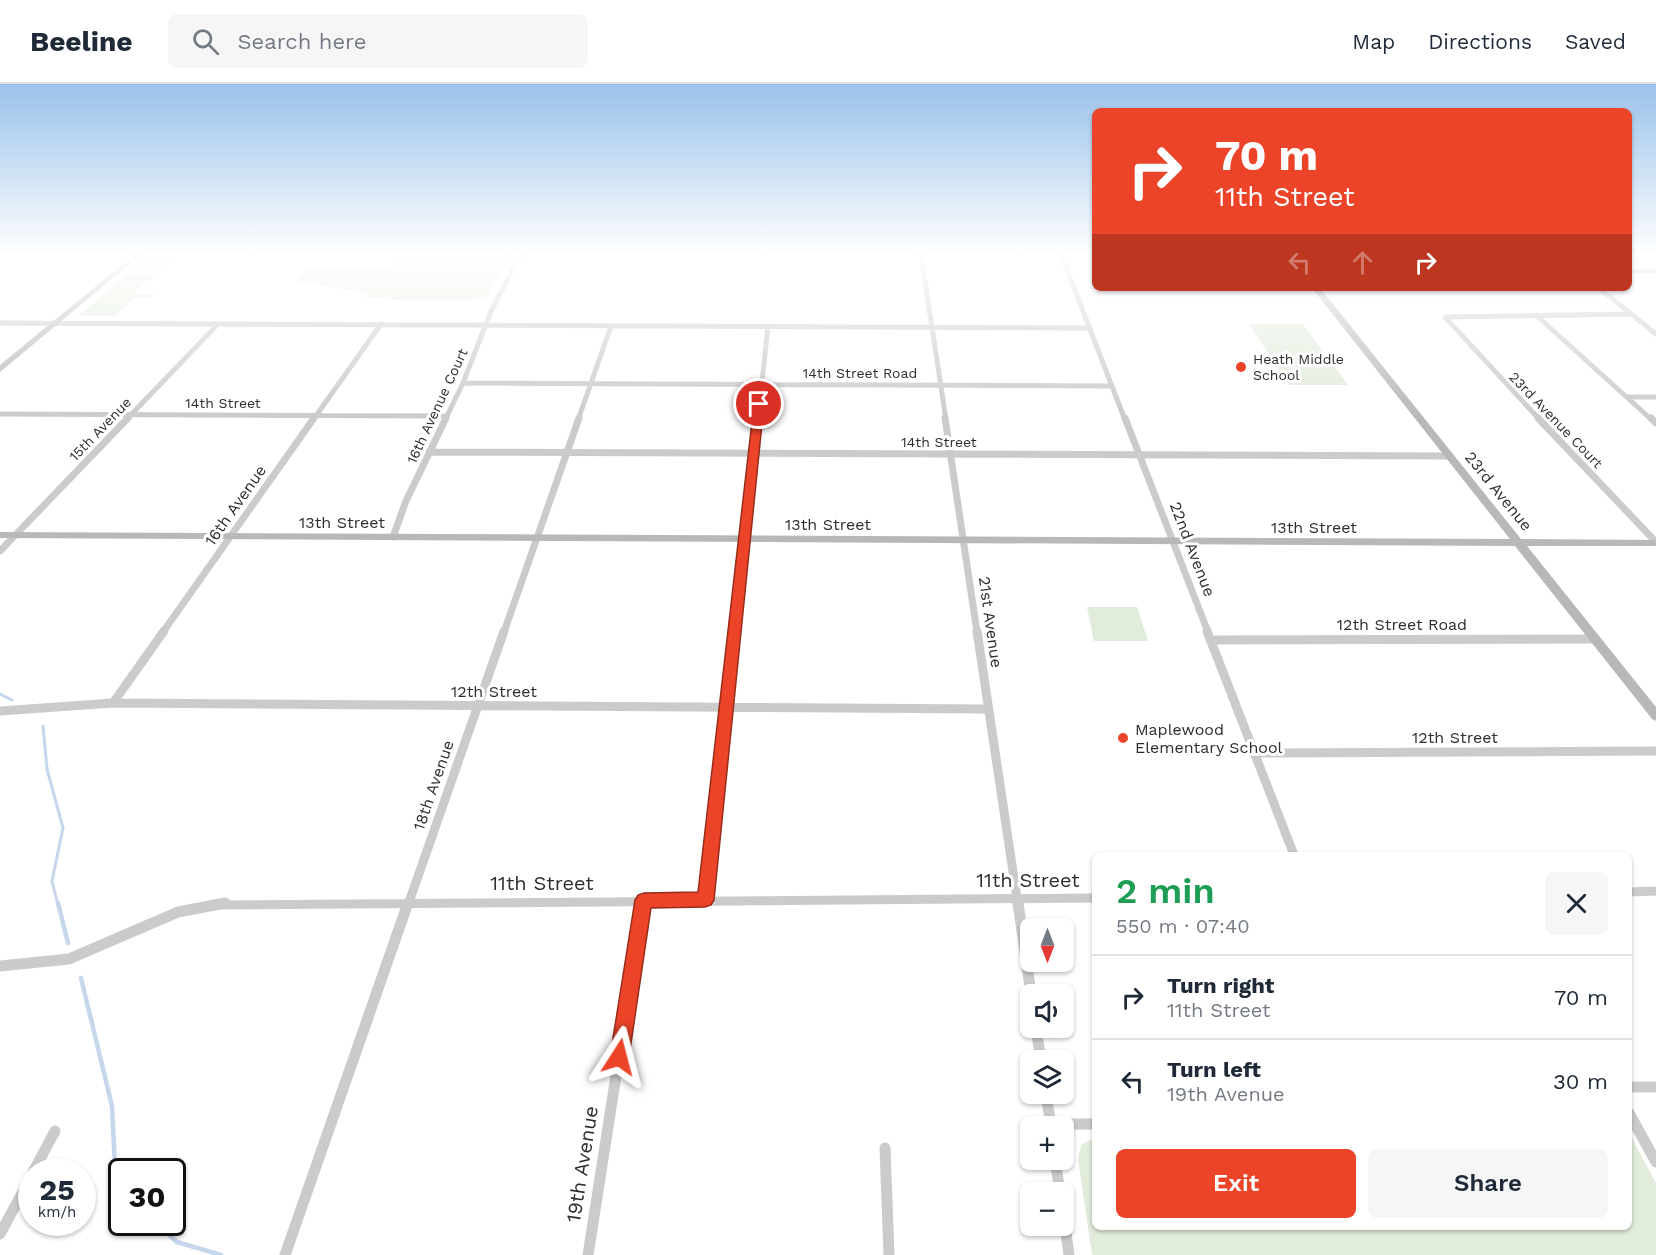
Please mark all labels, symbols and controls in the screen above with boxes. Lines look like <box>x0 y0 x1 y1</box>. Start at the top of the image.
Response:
search box <box>168 14 588 68</box>
text: Beeline <box>30 25 132 58</box>
icon: search <box>189 25 222 58</box>
text: Search here <box>237 29 366 54</box>
text: Map <box>1352 29 1395 54</box>
text: Directions <box>1428 29 1532 54</box>
text: Saved <box>1565 29 1626 54</box>
text: 70 m <box>1215 131 1318 180</box>
icon: right <box>1116 132 1194 210</box>
text: 11th Street <box>1215 181 1355 213</box>
icon: left <box>1283 246 1316 279</box>
icon: ahead <box>1346 246 1379 279</box>
icon: right <box>1409 246 1442 279</box>
street label: 16th Avenue Court <box>403 346 471 466</box>
place label: Heath Middle School <box>1253 351 1344 383</box>
marker: Heath Middle School <box>1234 360 1248 374</box>
street label: 14th Street Road <box>803 365 917 381</box>
street label: 23rd Avenue Court <box>1506 369 1606 471</box>
pin <box>733 378 784 429</box>
icon: arrive <box>742 387 775 420</box>
street label: 15th Avenue <box>66 394 134 464</box>
street label: 14th Street <box>185 395 261 411</box>
street label: 14th Street <box>901 434 977 450</box>
street label: 23rd Avenue <box>1461 448 1536 535</box>
street label: 16th Avenue <box>201 461 270 549</box>
street label: 22nd Avenue <box>1166 499 1219 599</box>
street label: 13th Street <box>299 513 385 532</box>
street label: 13th Street <box>785 515 871 534</box>
street label: 13th Street <box>1271 518 1357 537</box>
street label: 21st Avenue <box>975 575 1006 669</box>
street label: 12th Street Road <box>1337 615 1467 634</box>
street label: 12th Street <box>451 682 537 701</box>
place label: Maplewood Elementary School <box>1135 720 1283 757</box>
street label: 12th Street <box>1412 728 1498 747</box>
marker: Maplewood Elementary School <box>1116 731 1130 745</box>
street label: 18th Avenue <box>409 738 458 833</box>
street label: 11th Street <box>976 868 1080 892</box>
text: 2 min <box>1116 870 1215 912</box>
street label: 11th Street <box>490 871 594 895</box>
button: close <box>1545 872 1608 935</box>
text: 550 m · 07:40 <box>1116 914 1250 938</box>
north arrow <box>1020 918 1074 972</box>
map controls <box>1020 918 1074 1236</box>
text: Turn right <box>1167 973 1274 998</box>
icon: right <box>1116 981 1149 1014</box>
button: sound <box>1020 984 1074 1038</box>
text: 70 m <box>1554 985 1608 1010</box>
text: 11th Street <box>1167 998 1270 1022</box>
position arrow <box>587 1025 651 1089</box>
button: layers <box>1020 1050 1074 1104</box>
text: Turn left <box>1167 1057 1261 1082</box>
icon: left <box>1116 1065 1149 1098</box>
text: 30 m <box>1553 1069 1608 1094</box>
text: 19th Avenue <box>1167 1082 1285 1106</box>
street label: 19th Avenue <box>561 1104 603 1224</box>
button: + <box>1020 1116 1074 1170</box>
button: Exit <box>1116 1149 1356 1218</box>
button: Share <box>1368 1149 1608 1218</box>
speed limit sign: 30 <box>108 1158 186 1236</box>
text: 25 <box>39 1172 75 1207</box>
button: − <box>1020 1182 1074 1236</box>
text: km/h <box>38 1203 76 1221</box>

